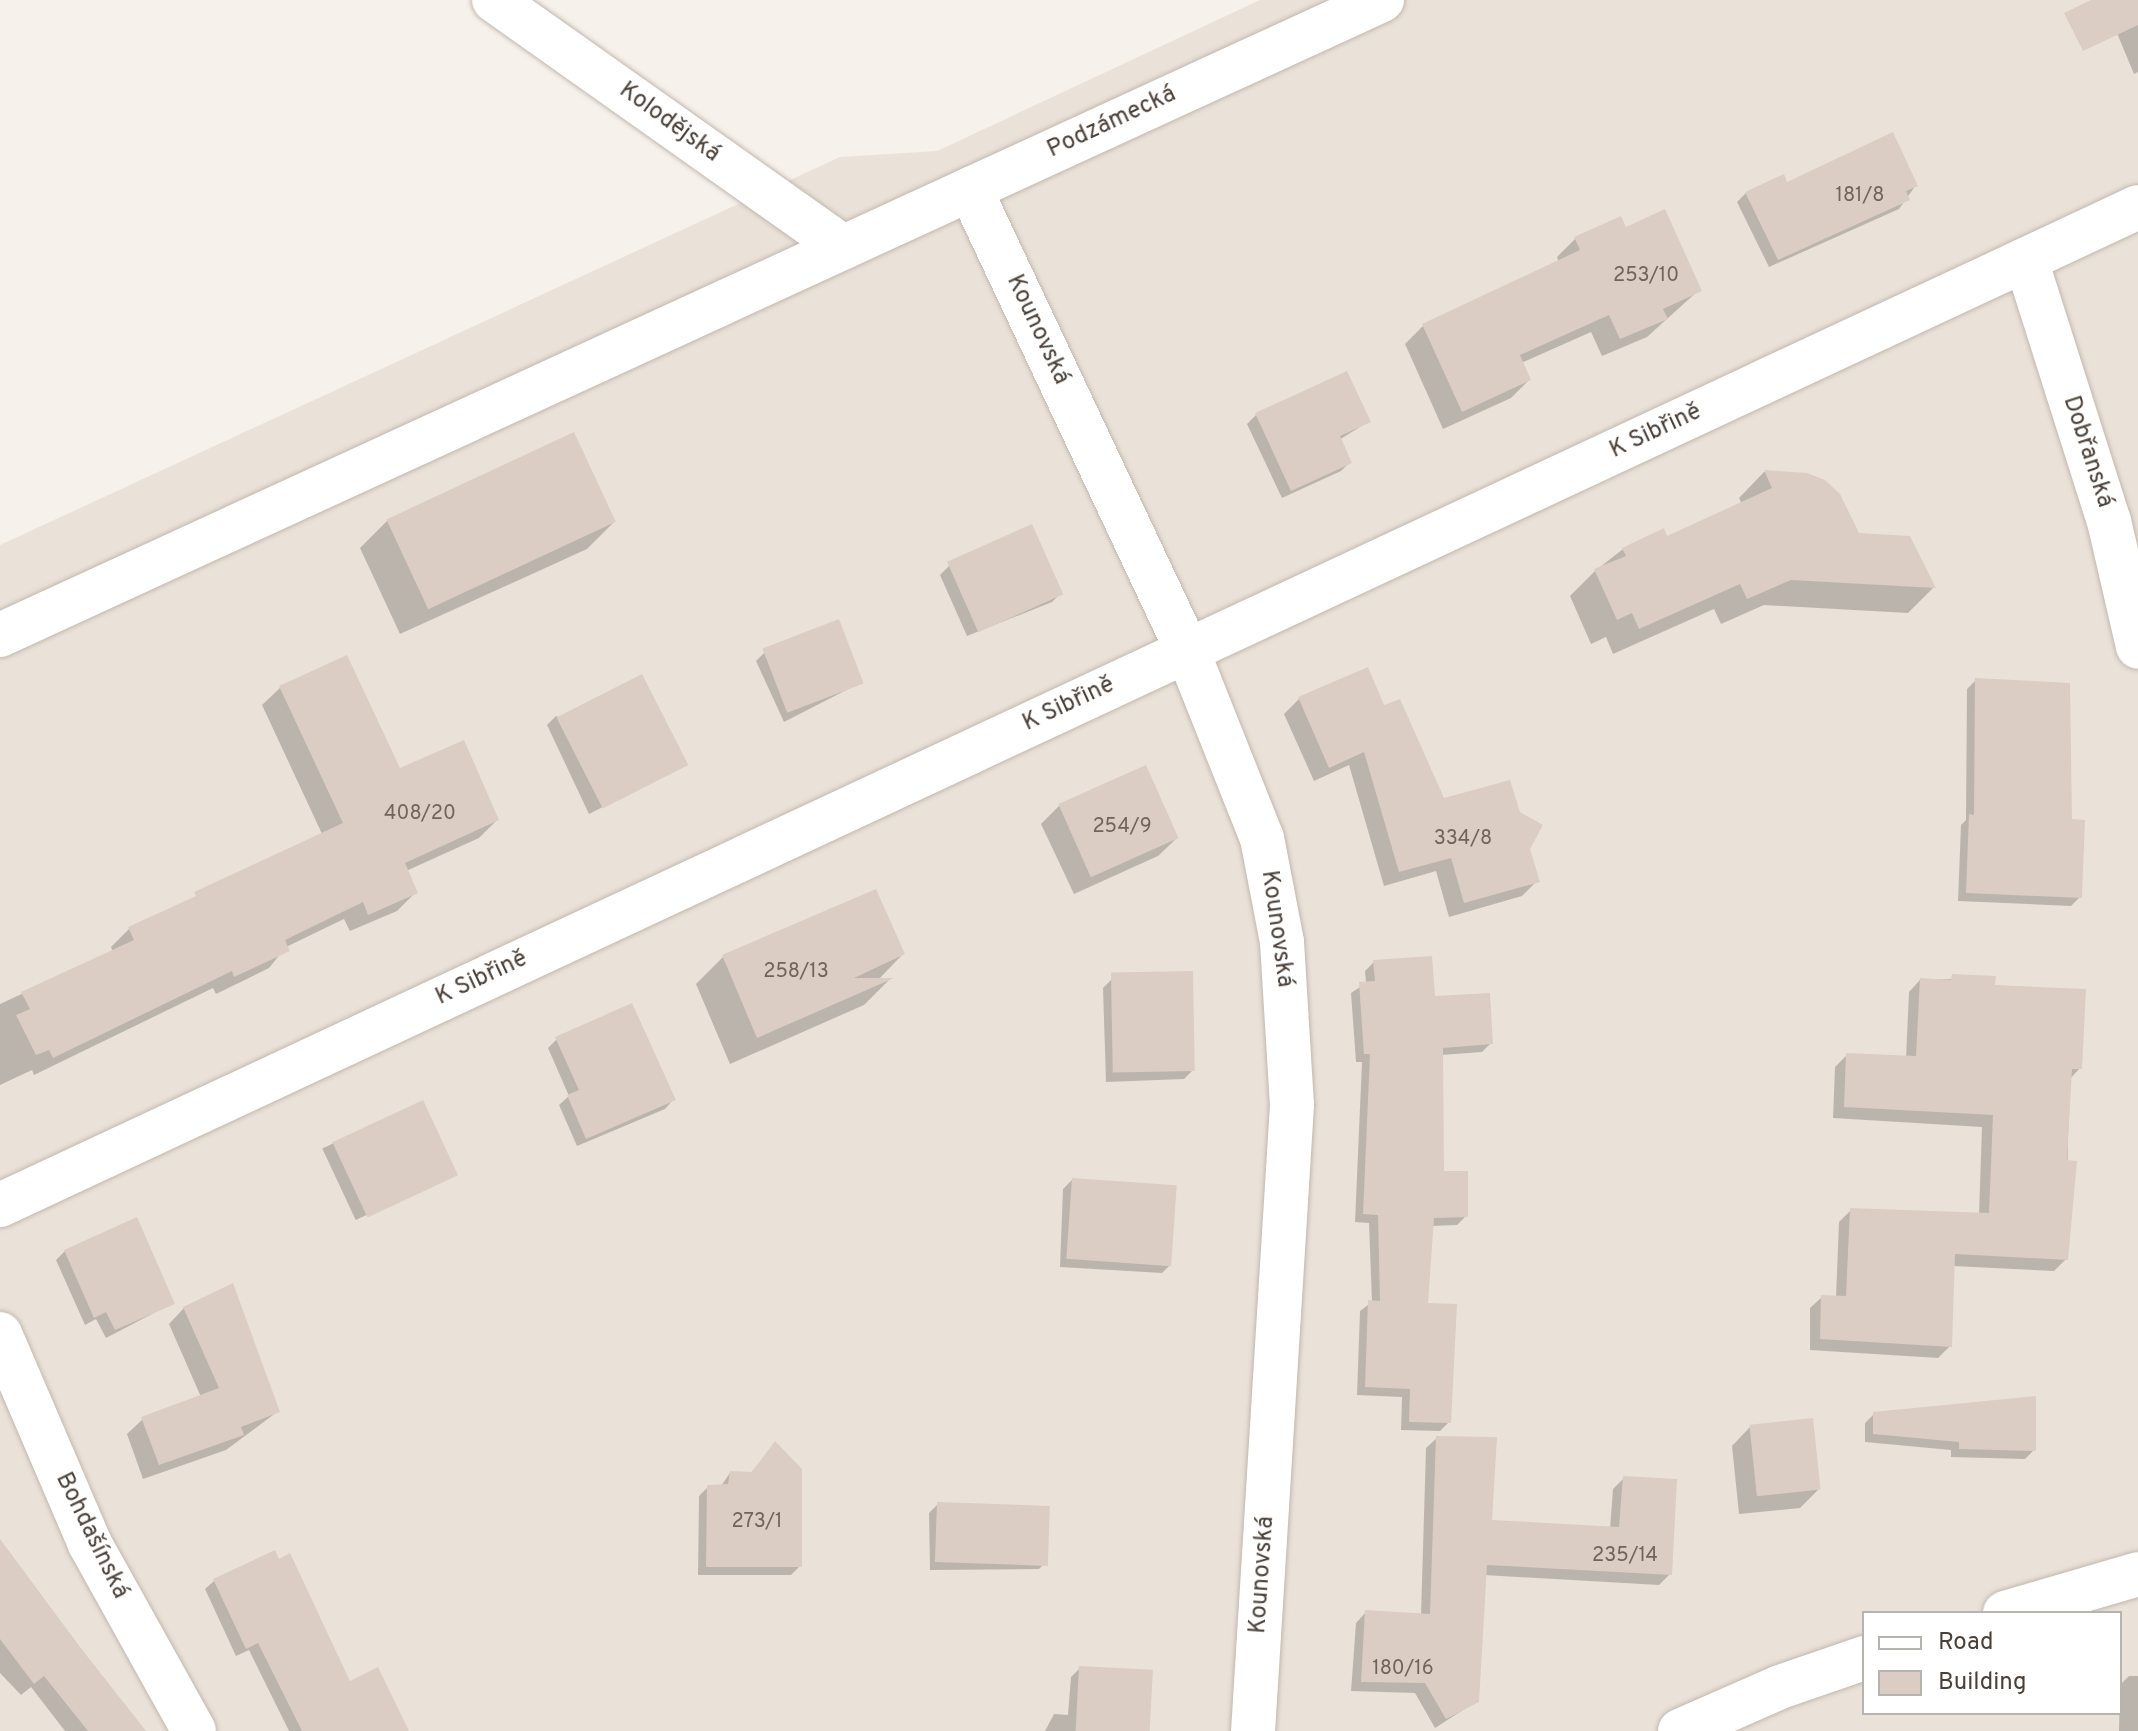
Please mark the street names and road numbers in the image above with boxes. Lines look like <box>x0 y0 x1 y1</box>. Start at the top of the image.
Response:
street label: Kolodějská <box>613 77 725 169</box>
street label: Podzámecká <box>1043 81 1181 165</box>
street label: Kounovská <box>999 270 1075 390</box>
street label: Dobřanská <box>2055 393 2119 511</box>
street label: K Sibřině <box>1605 398 1707 466</box>
street label: K Sibřině <box>1018 671 1120 739</box>
street label: Kounovská <box>1254 869 1298 989</box>
street label: K Sibřině <box>431 945 533 1013</box>
street label: Bohdašínská <box>48 1468 134 1604</box>
street label: Kounovská <box>1245 1515 1281 1635</box>

